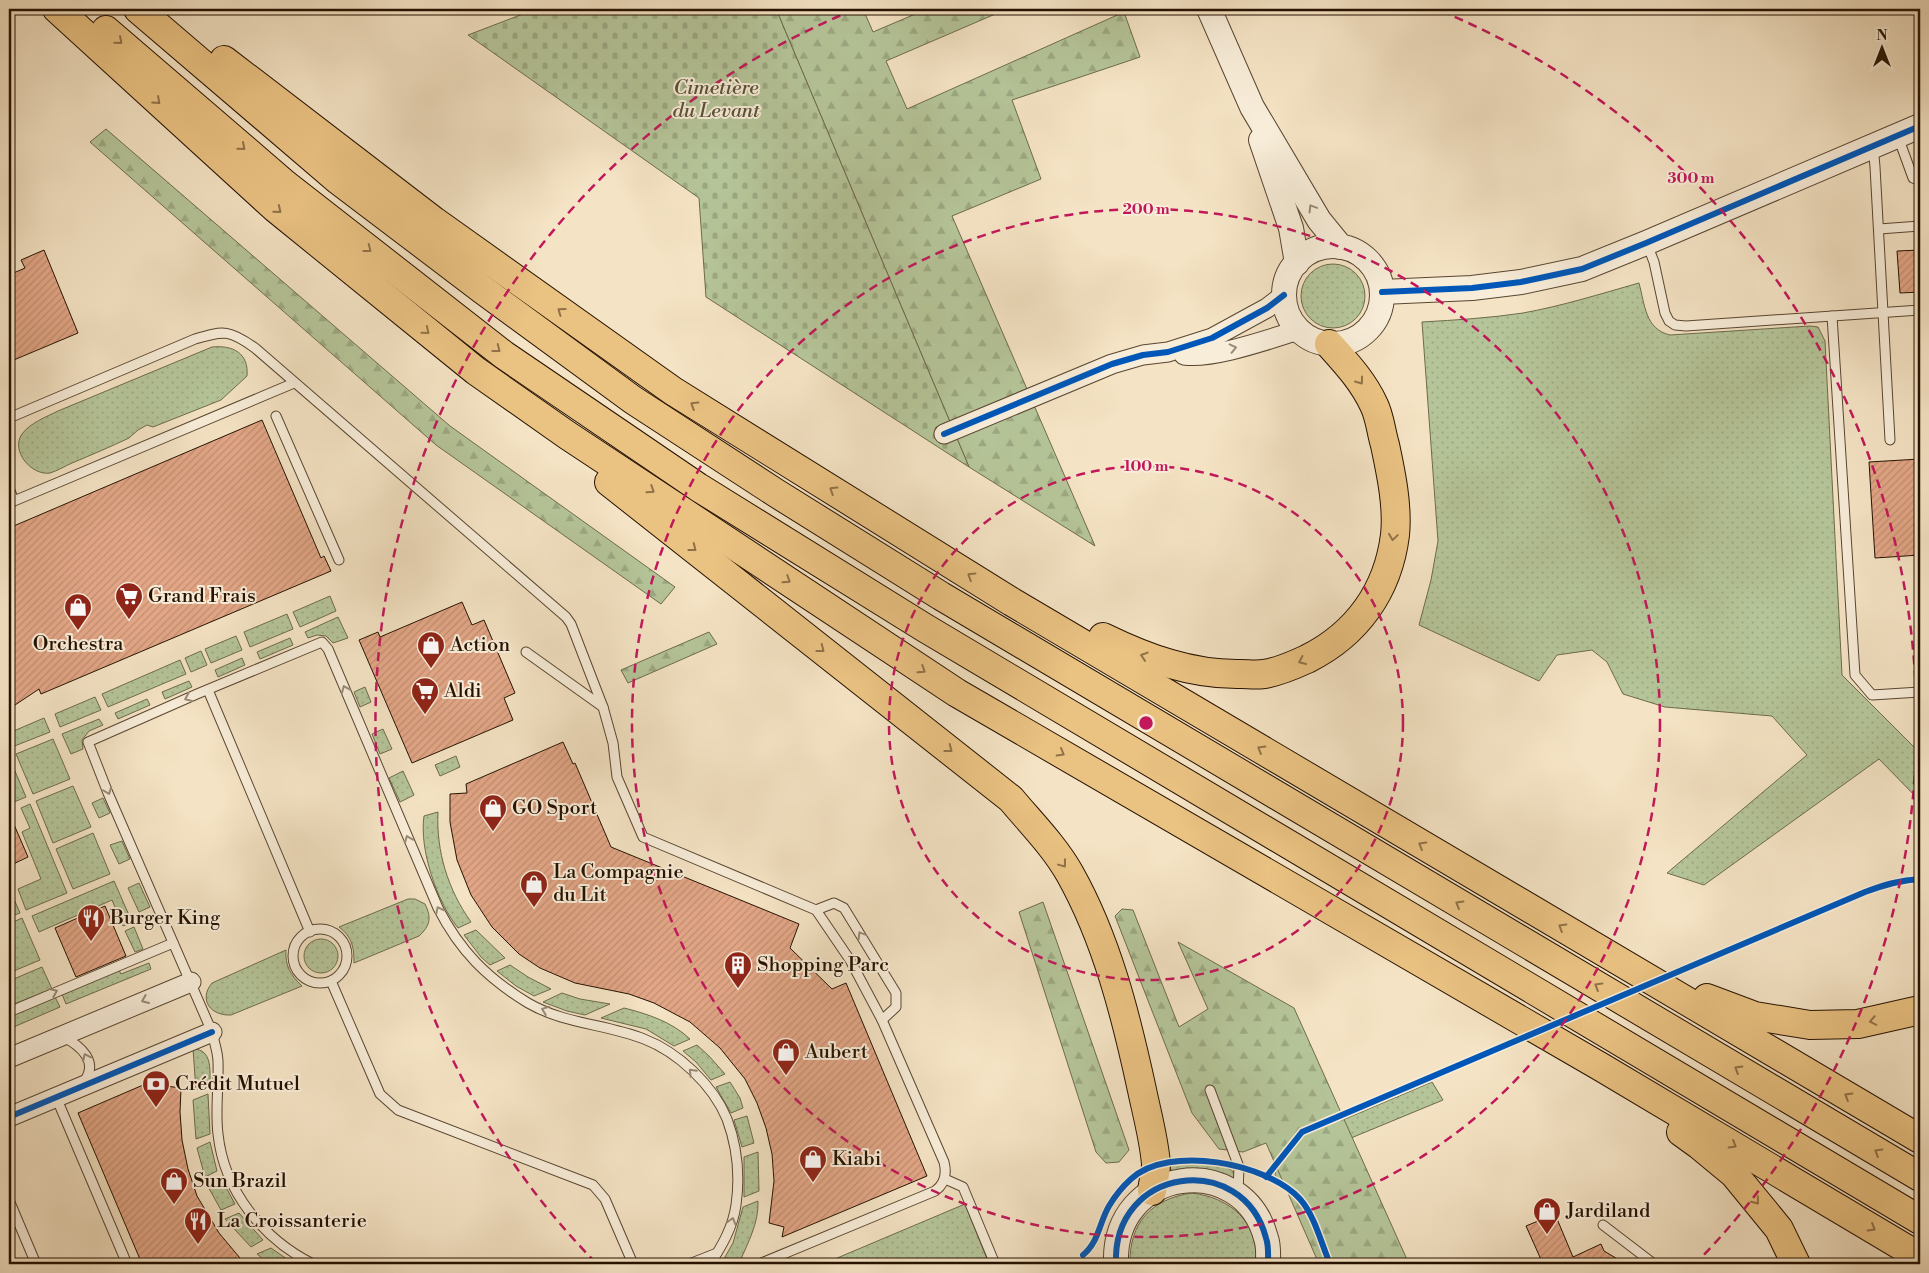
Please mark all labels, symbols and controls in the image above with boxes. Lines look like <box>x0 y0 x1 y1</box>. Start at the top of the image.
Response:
north arrow <box>1856 22 1906 72</box>
text: N <box>1876 27 1888 45</box>
one-way arrow <box>113 35 122 44</box>
park label: Cimetière du Levant <box>672 76 760 124</box>
one-way arrow <box>152 95 161 104</box>
one-way arrow <box>236 141 245 150</box>
text: 300 m <box>1668 169 1715 188</box>
text: 200 m <box>1122 200 1170 219</box>
one-way arrow <box>1309 204 1319 213</box>
one-way arrow <box>272 205 281 214</box>
one-way arrow <box>363 243 372 252</box>
one-way arrow <box>558 308 567 318</box>
one-way arrow <box>420 325 429 333</box>
one-way arrow <box>491 343 500 352</box>
one-way arrow <box>1228 343 1237 354</box>
one-way arrow <box>1355 375 1363 384</box>
one-way arrow <box>691 401 700 411</box>
text: 100 m <box>1124 457 1169 476</box>
one-way arrow <box>646 484 655 494</box>
one-way arrow <box>829 487 838 497</box>
one-way arrow <box>1389 533 1399 542</box>
one-way arrow <box>687 543 696 551</box>
one-way arrow <box>967 573 976 583</box>
one-way arrow <box>781 574 790 583</box>
supermarket icon: Grand Frais <box>114 581 144 620</box>
place label: Grand Frais <box>148 584 256 609</box>
shop icon: Orchestra <box>63 592 93 631</box>
shop icon: Action <box>416 630 446 669</box>
place label: Orchestra <box>33 632 124 657</box>
place label: Action <box>449 633 510 658</box>
one-way arrow <box>815 643 824 651</box>
one-way arrow <box>1140 651 1149 661</box>
one-way arrow <box>1298 655 1307 666</box>
one-way arrow <box>917 664 926 673</box>
supermarket icon: Aldi <box>410 676 440 715</box>
place label: Aldi <box>443 679 482 704</box>
one-way arrow <box>341 685 351 694</box>
one-way arrow <box>184 691 193 702</box>
centre of rings <box>1137 714 1155 732</box>
one-way arrow <box>943 744 952 752</box>
one-way arrow <box>1257 746 1266 756</box>
one-way arrow <box>1056 747 1065 757</box>
one-way arrow <box>102 786 112 795</box>
shop icon: GO Sport <box>478 793 508 832</box>
place label: GO Sport <box>512 796 597 821</box>
one-way arrow <box>404 835 414 844</box>
one-way arrow <box>1419 841 1428 851</box>
one-way arrow <box>1057 858 1066 868</box>
place label: La Compagnie du Lit <box>553 860 684 908</box>
shop icon: La Compagnie du Lit <box>519 869 549 908</box>
one-way arrow <box>1455 900 1464 910</box>
restaurant icon: Burger King <box>76 903 106 942</box>
place label: Burger King <box>109 906 221 931</box>
one-way arrow <box>435 906 445 915</box>
one-way arrow <box>1559 924 1568 934</box>
one-way arrow <box>857 931 867 940</box>
building icon: Shopping Parc <box>723 950 753 989</box>
place label: Shopping Parc <box>757 953 889 978</box>
one-way arrow <box>1595 983 1604 993</box>
one-way arrow <box>49 988 57 998</box>
one-way arrow <box>142 994 150 1004</box>
one-way arrow <box>541 1006 549 1016</box>
one-way arrow <box>1868 1015 1877 1026</box>
shop icon: Aubert <box>771 1037 801 1076</box>
place label: Aubert <box>804 1040 868 1065</box>
one-way arrow <box>82 1054 92 1063</box>
one-way arrow <box>1735 1066 1744 1076</box>
one-way arrow <box>689 1068 698 1077</box>
bank icon: Crédit Mutuel <box>141 1069 171 1108</box>
place label: Crédit Mutuel <box>175 1072 300 1097</box>
one-way arrow <box>1845 1093 1854 1103</box>
one-way arrow <box>1727 1139 1736 1149</box>
shop icon: Kiabi <box>798 1144 828 1183</box>
place label: Kiabi <box>832 1147 882 1172</box>
one-way arrow <box>1875 1148 1884 1158</box>
shop icon: Sun Brazil <box>159 1166 189 1205</box>
place label: Sun Brazil <box>193 1169 287 1194</box>
one-way arrow <box>1750 1195 1758 1204</box>
shop icon: Jardiland <box>1532 1196 1562 1235</box>
place label: Jardiland <box>1565 1199 1651 1224</box>
restaurant icon: La Croissanterie <box>183 1206 213 1245</box>
place label: La Croissanterie <box>217 1209 367 1234</box>
one-way arrow <box>726 1217 736 1225</box>
one-way arrow <box>1867 1222 1876 1232</box>

